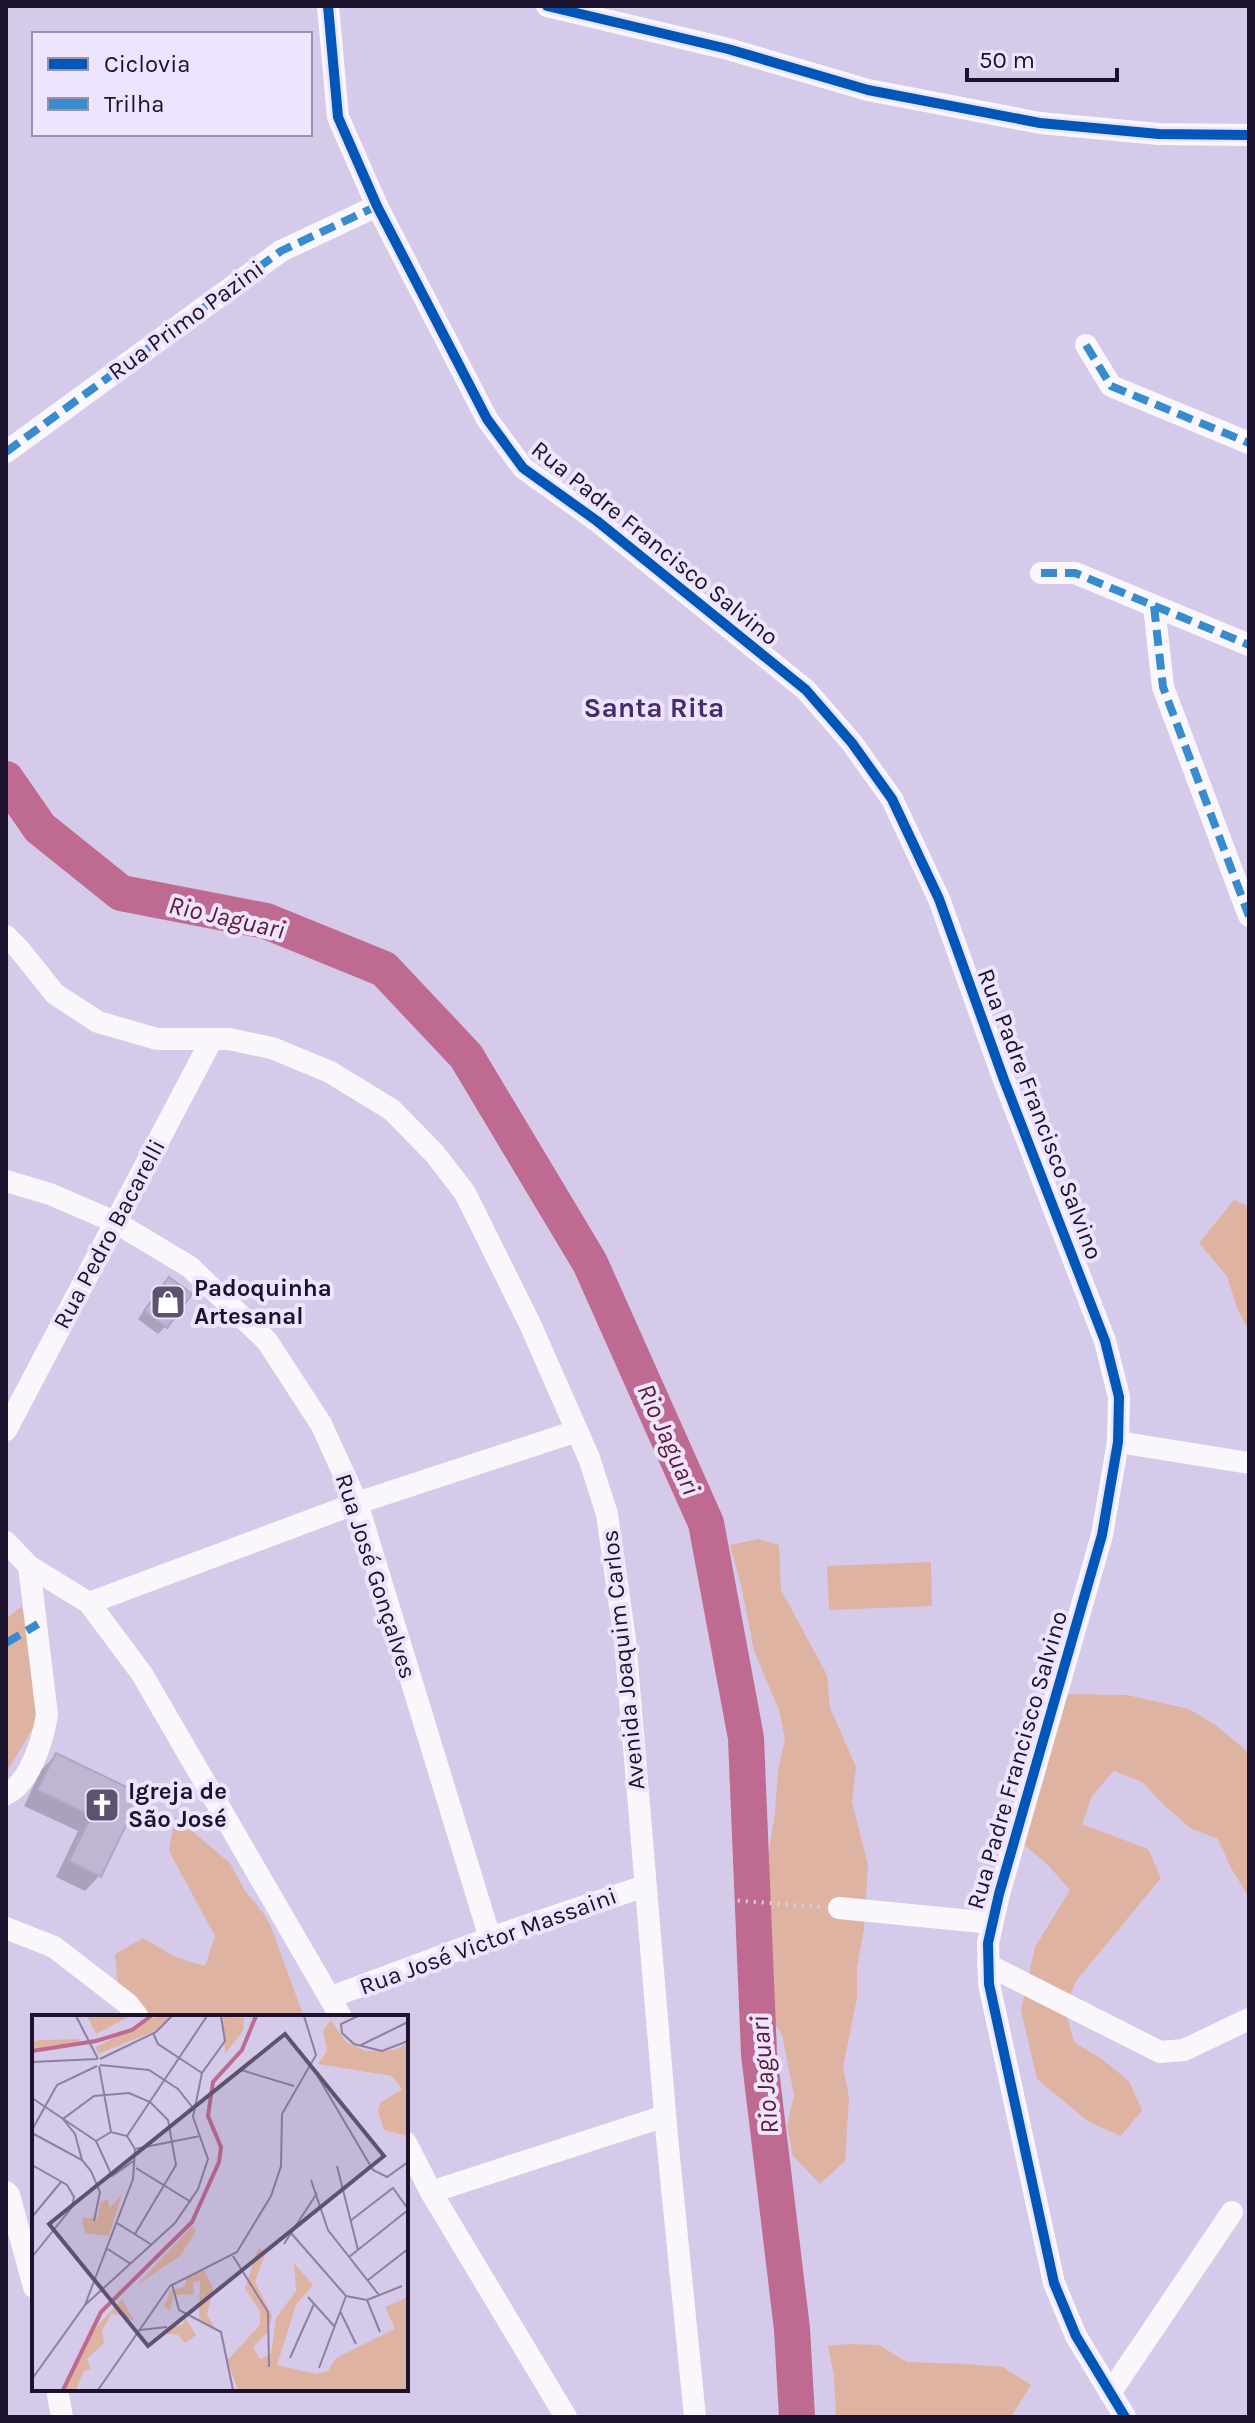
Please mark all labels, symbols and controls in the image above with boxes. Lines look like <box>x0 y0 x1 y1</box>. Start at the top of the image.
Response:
legend <box>32 32 312 136</box>
scale bar <box>967 32 1117 82</box>
text: 50 m <box>979 46 1035 74</box>
text: Ciclovia <box>104 50 191 78</box>
text: Trilha <box>104 90 165 118</box>
street label: Rua Primo Pazini <box>103 254 269 386</box>
street label: Rua Padre Francisco Salvino <box>526 435 784 651</box>
district label: Santa Rita <box>584 691 724 724</box>
water label: Rio Jaguari <box>166 889 288 946</box>
street label: Rua Padre Francisco Salvino <box>972 965 1108 1263</box>
street label: Rua Pedro Bacarelli <box>47 1134 171 1334</box>
place label: Padoquinha Artesanal <box>194 1274 332 1330</box>
shop icon: Padoquinha Artesanal <box>149 1283 187 1321</box>
water label: Rio Jaguari <box>630 1379 707 1500</box>
street label: Rua José Gonçalves <box>330 1470 422 1682</box>
street label: Avenida Joaquim Carlos <box>595 1529 651 1791</box>
street label: Rua Padre Francisco Salvino <box>961 1608 1073 1912</box>
place label: Igreja de São José <box>128 1777 227 1833</box>
church icon: Igreja de São José <box>83 1786 121 1824</box>
street label: Rua José Victor Massaini <box>355 1881 621 2001</box>
inset map <box>32 2015 408 2391</box>
water label: Rio Jaguari <box>744 2015 785 2135</box>

